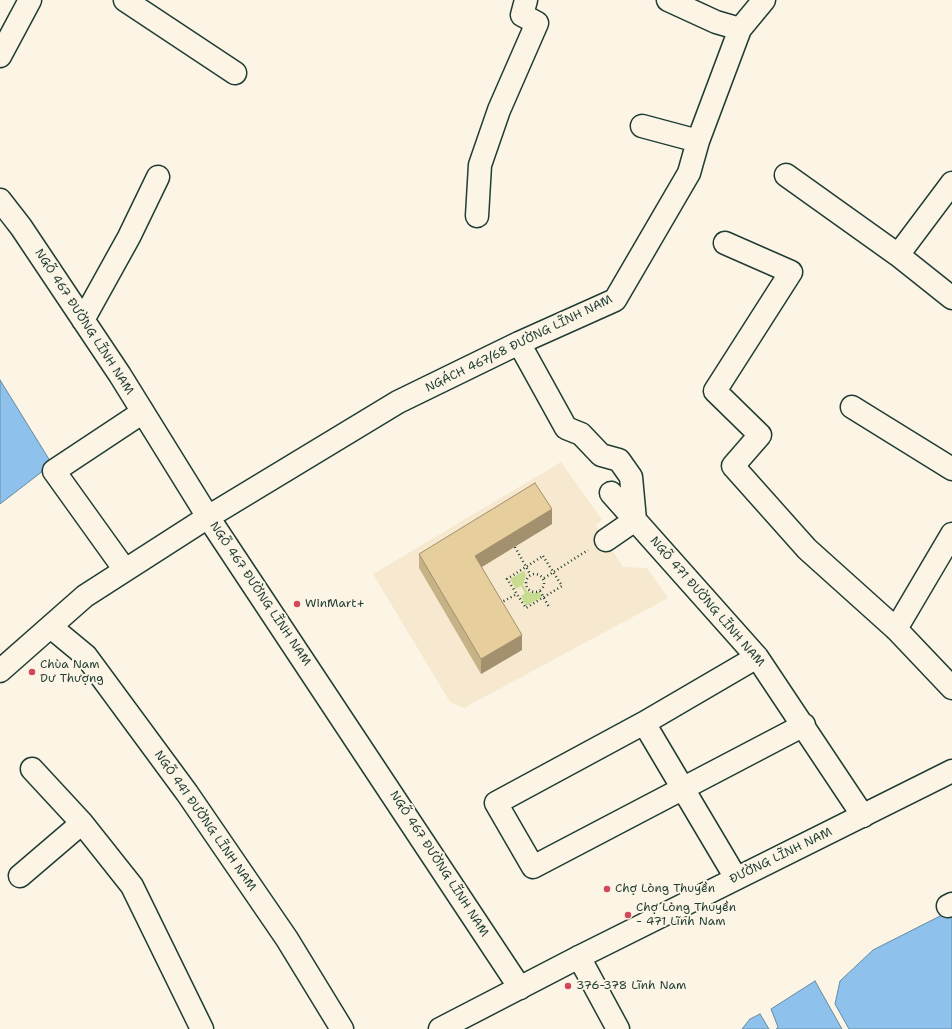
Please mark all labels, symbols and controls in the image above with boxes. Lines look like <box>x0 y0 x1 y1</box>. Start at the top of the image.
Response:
street label: NGÕ 467 ĐƯỜNG LĨNH NAM <box>31 246 137 398</box>
street label: NGÁCH 467/68 ĐƯỜNG LĨNH NAM <box>423 292 615 396</box>
street label: NGÕ 467 ĐƯỜNG LĨNH NAM <box>206 519 314 669</box>
street label: NGÕ 471 ĐƯỜNG LĨNH NAM <box>647 534 767 670</box>
place label: WinMart+ <box>305 597 365 611</box>
marker: WinMart+ <box>292 599 302 609</box>
place label: Chùa Nam Dư Thượng <box>40 658 104 686</box>
marker: Chùa Nam Dư Thượng <box>27 667 37 677</box>
street label: NGÕ 441 ĐƯỜNG LĨNH NAM <box>151 748 259 894</box>
street label: NGÕ 467 ĐƯỜNG LĨNH NAM <box>386 788 492 940</box>
street label: ĐƯỜNG LĨNH NAM <box>727 825 835 887</box>
place label: Chợ Lòng Thuyền <box>615 882 715 896</box>
marker: Chợ Lòng Thuyền <box>602 884 612 894</box>
place label: Chợ Lòng Thuyền - 471 Lĩnh Nam <box>636 901 736 929</box>
marker: Chợ Lòng Thuyền - 471 Lĩnh Nam <box>623 910 633 920</box>
place label: 376-378 Lĩnh Nam <box>576 979 686 993</box>
marker: 376-378 Lĩnh Nam <box>563 981 573 991</box>

